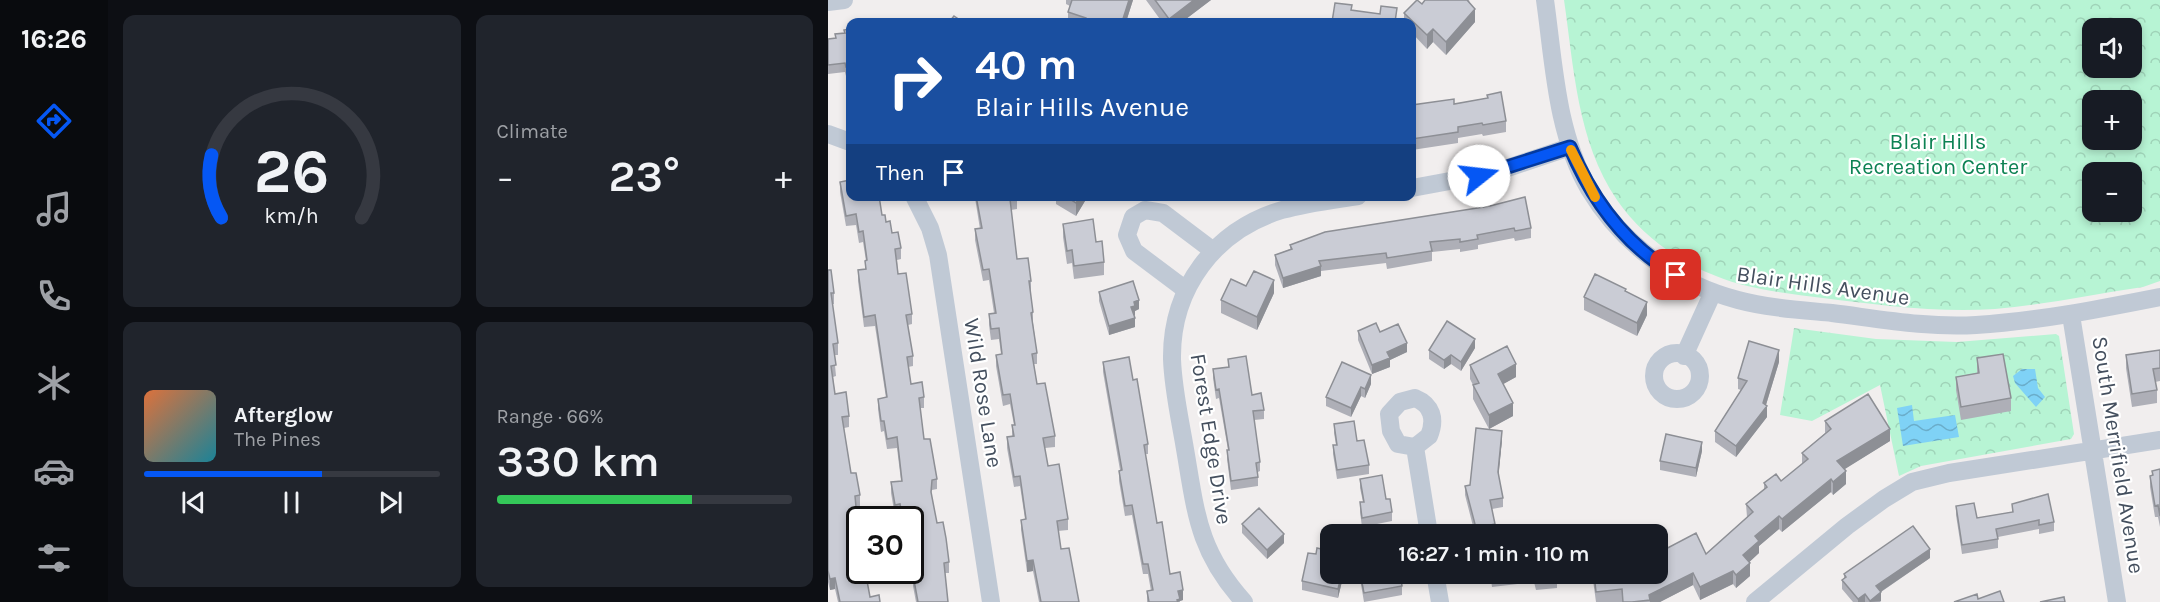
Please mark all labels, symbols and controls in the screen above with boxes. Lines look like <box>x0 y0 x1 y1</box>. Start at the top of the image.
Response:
map controls <box>2082 18 2142 222</box>
button: sound <box>2082 18 2142 78</box>
text: 16:26 <box>21 23 87 55</box>
text: 40 m <box>975 40 1077 90</box>
icon: right <box>876 42 954 120</box>
button: + <box>2082 90 2142 150</box>
text: Blair Hills Avenue <box>975 91 1189 123</box>
icon: directions <box>33 100 75 142</box>
text: Climate <box>497 120 568 143</box>
park label: Blair Hills Recreation Center <box>1849 129 2027 180</box>
text: 26 <box>254 135 330 208</box>
position arrow <box>1447 144 1511 208</box>
text: 23° <box>609 150 680 202</box>
icon: arrive <box>937 156 970 189</box>
text: − <box>497 158 514 196</box>
text: + <box>775 158 792 196</box>
text: Then <box>876 160 925 186</box>
button: − <box>2082 162 2142 222</box>
icon: music <box>33 188 75 230</box>
text: km/h <box>265 203 319 228</box>
pin <box>1650 249 1701 300</box>
icon: arrive <box>1659 258 1692 291</box>
street label: Blair Hills Avenue <box>1735 261 1911 311</box>
icon: phone <box>33 275 75 317</box>
street label: Wild Rose Lane <box>958 316 1008 470</box>
street label: South Merrifield Avenue <box>2086 334 2150 576</box>
street label: Forest Edge Drive <box>1185 352 1237 526</box>
icon: climate <box>33 362 75 404</box>
text: Afterglow <box>234 402 333 428</box>
text: Range · 66% <box>497 405 604 428</box>
text: The Pines <box>234 428 321 451</box>
text: 330 km <box>497 435 660 487</box>
icon: car <box>33 450 75 492</box>
icon: previous <box>177 486 210 519</box>
icon: pause <box>275 486 308 519</box>
icon: next <box>374 486 407 519</box>
speed limit sign: 30 <box>846 506 924 584</box>
icon: filters <box>33 537 75 579</box>
text: 16:27 · 1 min · 110 m <box>1398 541 1590 567</box>

